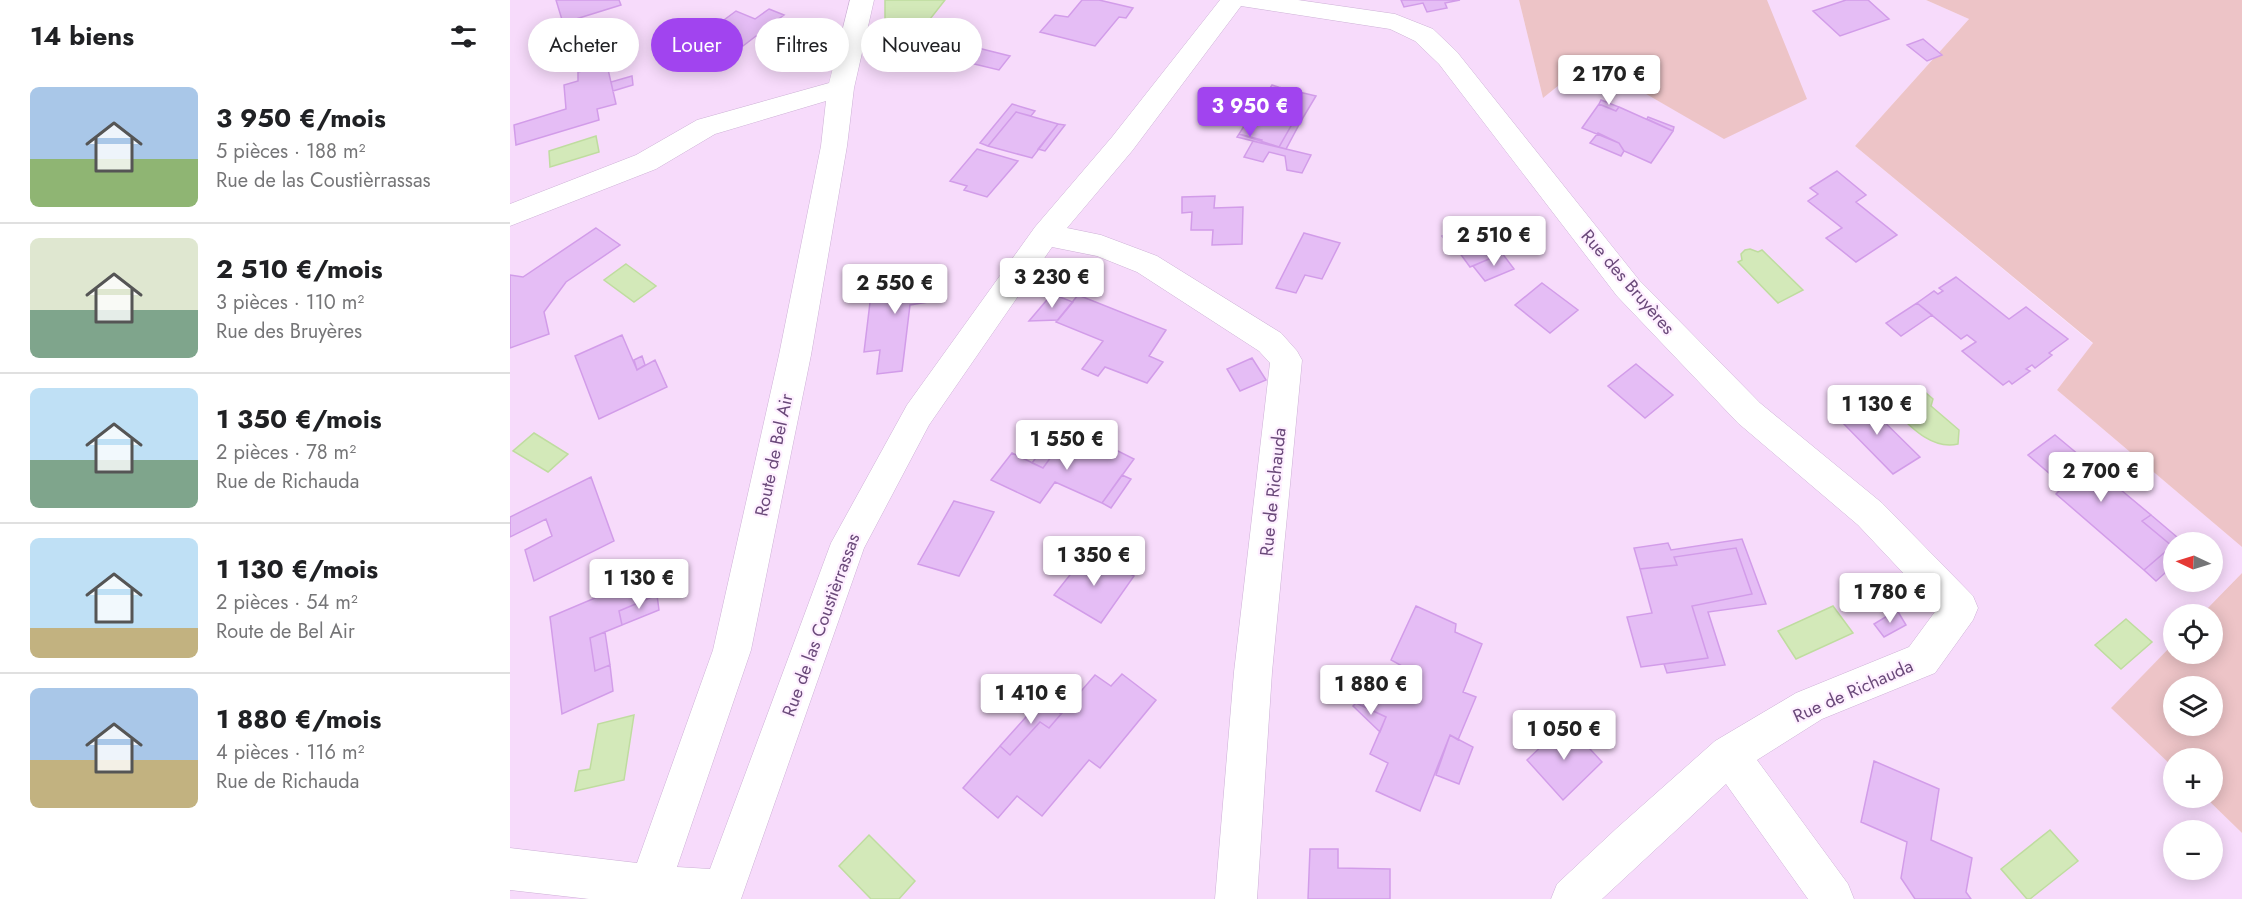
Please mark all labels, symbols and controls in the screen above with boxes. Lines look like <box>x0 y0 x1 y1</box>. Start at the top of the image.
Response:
text: 14 biens <box>30 17 134 55</box>
chip: Acheter <box>528 18 639 72</box>
chip: Louer <box>651 18 743 72</box>
chip: Filtres <box>755 18 849 72</box>
chip: Nouveau <box>861 18 982 72</box>
icon: filters <box>447 20 480 53</box>
pin: 2 170 € <box>1554 55 1664 106</box>
text: 2 170 € <box>1572 60 1646 89</box>
pin: 3 950 € <box>1195 87 1305 138</box>
text: 3 950 € <box>1211 92 1289 121</box>
text: 3 950 €/mois <box>216 99 386 137</box>
icon: home <box>78 111 150 183</box>
text: 5 pièces · 188 m² <box>216 137 365 166</box>
text: Rue de las Coustièrrassas <box>216 166 431 195</box>
pin: 2 510 € <box>1439 216 1549 267</box>
text: 2 510 € <box>1457 221 1531 250</box>
street label: Rue des Bruyères <box>1575 224 1681 340</box>
text: 2 510 €/mois <box>216 250 383 288</box>
pin: 3 230 € <box>997 258 1107 309</box>
icon: home <box>78 262 150 334</box>
text: 3 230 € <box>1014 263 1090 292</box>
pin: 2 550 € <box>840 264 950 315</box>
text: 2 550 € <box>856 269 934 298</box>
text: 3 pièces · 110 m² <box>216 288 364 317</box>
text: Rue des Bruyères <box>216 317 362 346</box>
pin: 1 130 € <box>1822 385 1932 436</box>
street label: Route de Bel Air <box>748 390 800 519</box>
text: 1 130 € <box>1841 390 1913 419</box>
text: 1 350 €/mois <box>216 400 382 438</box>
icon: home <box>78 412 150 484</box>
pin: 1 550 € <box>1012 420 1122 471</box>
text: 1 550 € <box>1030 425 1104 454</box>
street label: Rue de Richauda <box>1253 427 1293 557</box>
text: 2 pièces · 78 m² <box>216 438 356 467</box>
pin: 2 700 € <box>2046 452 2156 503</box>
text: 2 700 € <box>2063 457 2139 486</box>
text: Rue de Richauda <box>216 467 359 496</box>
street label: Rue de las Coustièrrassas <box>776 530 866 720</box>
north arrow <box>2163 532 2223 592</box>
map controls <box>2163 532 2223 880</box>
pin: 1 350 € <box>1039 536 1149 587</box>
text: 1 350 € <box>1057 541 1131 570</box>
text: 1 130 €/mois <box>216 550 378 588</box>
pin: 1 130 € <box>584 559 694 610</box>
icon: home <box>78 562 150 634</box>
text: 1 130 € <box>603 564 675 593</box>
pin: 1 780 € <box>1835 573 1945 624</box>
text: 1 780 € <box>1853 578 1927 607</box>
text: 2 pièces · 54 m² <box>216 588 358 617</box>
button: locate <box>2163 604 2223 664</box>
text: Route de Bel Air <box>216 617 355 646</box>
street label: Rue de Richauda <box>1789 653 1917 729</box>
pin: 1 880 € <box>1316 665 1426 716</box>
text: 1 880 € <box>1334 670 1408 699</box>
pin: 1 410 € <box>976 674 1086 725</box>
button: layers <box>2163 676 2223 736</box>
text: 1 410 € <box>995 679 1067 708</box>
text: 1 880 €/mois <box>216 700 381 738</box>
pin: 1 050 € <box>1509 710 1619 761</box>
icon: home <box>78 712 150 784</box>
text: 1 050 € <box>1527 715 1601 744</box>
text: 4 pièces · 116 m² <box>216 738 365 767</box>
button: + <box>2163 748 2223 808</box>
text: Rue de Richauda <box>216 767 359 796</box>
button: − <box>2163 820 2223 880</box>

